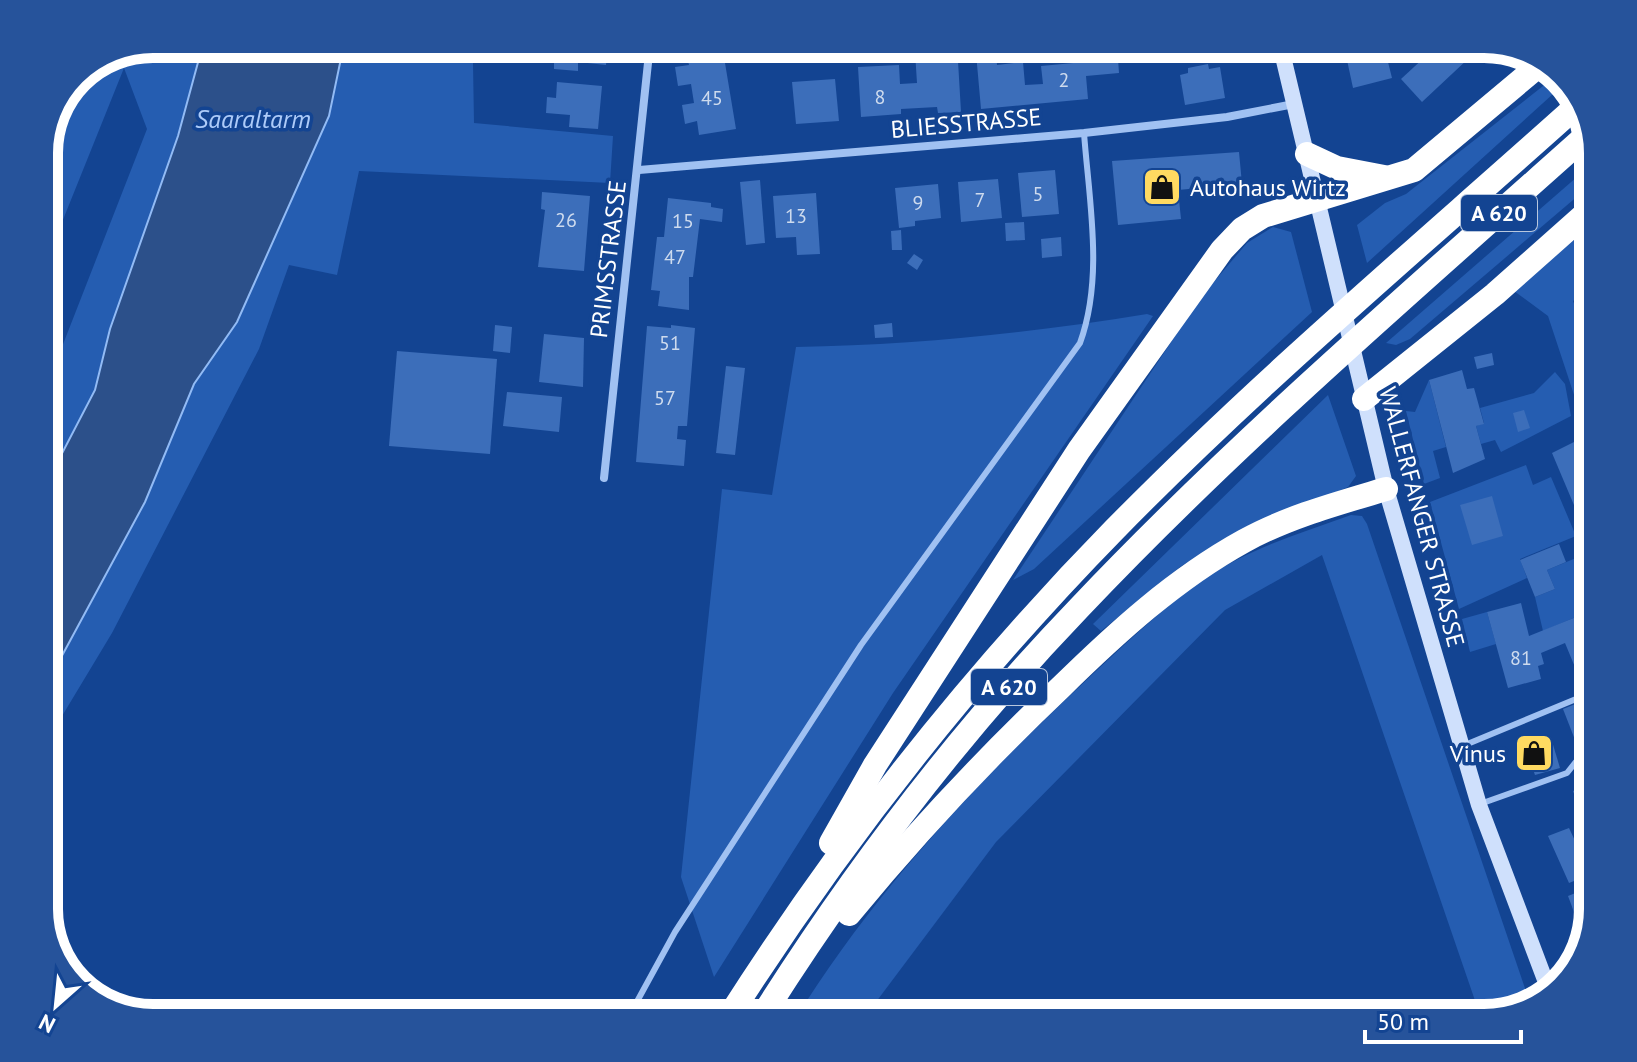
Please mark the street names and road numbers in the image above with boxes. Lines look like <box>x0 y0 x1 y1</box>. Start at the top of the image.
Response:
street label: BLIESSTRASSE <box>889 101 1043 145</box>
street label: PRIMSSTRASSE <box>583 178 633 340</box>
road number: A 620 <box>1461 195 1537 231</box>
street label: WALLERFANGER STRASSE <box>1372 383 1472 651</box>
road number: A 620 <box>971 669 1047 705</box>

